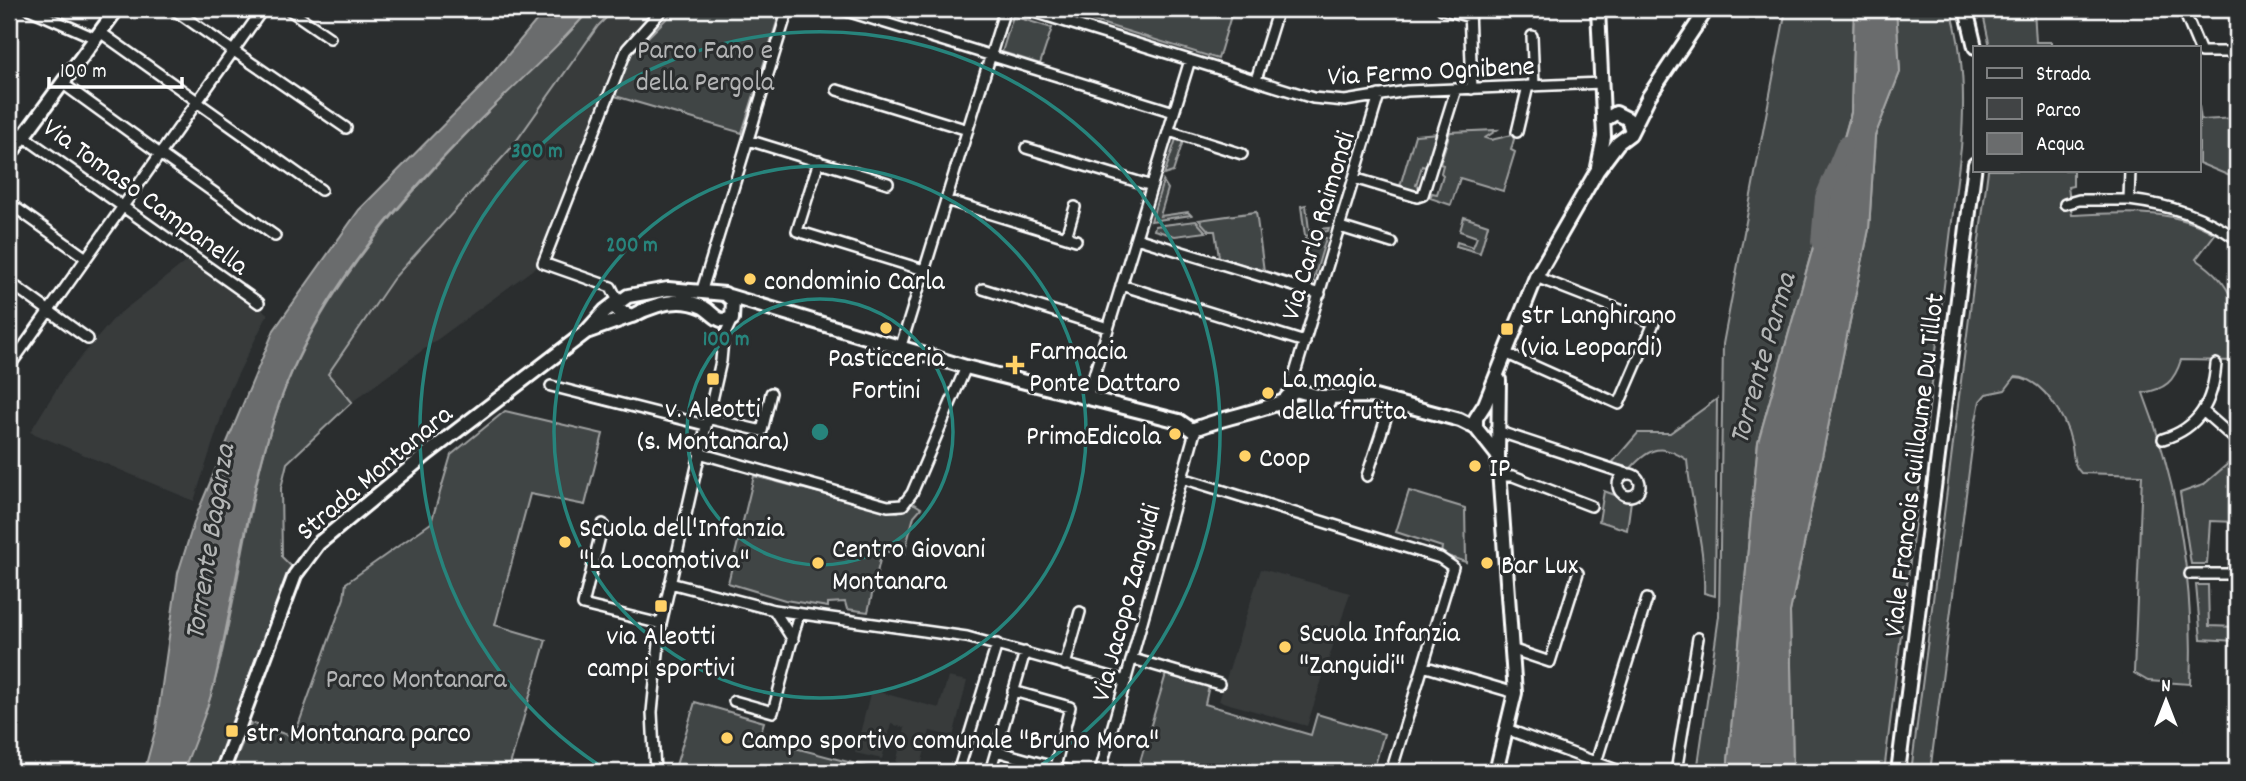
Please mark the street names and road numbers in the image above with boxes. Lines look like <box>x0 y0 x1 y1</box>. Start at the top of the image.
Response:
street label: Via Fermo Ognibene <box>1327 49 1536 99</box>
street label: Via Tomaso Campanella <box>33 110 256 288</box>
street label: Via Carlo Raimondi <box>1273 127 1369 326</box>
street label: Viale Francois Guillaume Du Tillot <box>1876 291 1958 640</box>
street label: Strada Montanara <box>289 397 464 552</box>
street label: Via Jacopo Zanguidi <box>1083 500 1174 707</box>

